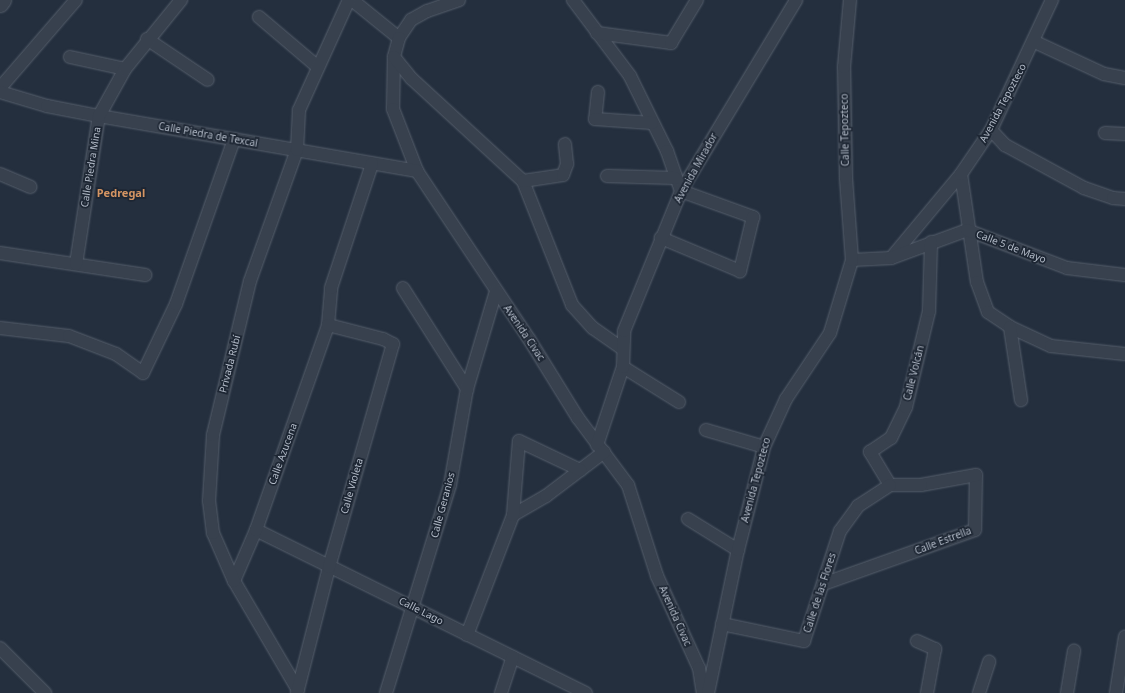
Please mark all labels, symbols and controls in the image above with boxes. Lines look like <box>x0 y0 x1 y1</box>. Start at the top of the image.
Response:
street label: Avenida Tepozteco <box>977 61 1029 145</box>
street label: Calle Tepozteco <box>838 94 852 166</box>
street label: Calle Piedra de Texcal <box>157 120 259 150</box>
street label: Calle Piedra Mina <box>79 126 103 208</box>
street label: Avenida Mirador <box>672 131 720 205</box>
district label: Pedregal <box>97 186 145 200</box>
street label: Calle 5 de Mayo <box>974 228 1048 266</box>
street label: Avenida Civac <box>501 303 547 363</box>
street label: Privada Rubí <box>217 334 243 394</box>
street label: Calle Volcán <box>901 344 927 402</box>
street label: Calle Azucena <box>266 421 300 487</box>
street label: Avenida Tepozteco <box>739 436 773 524</box>
street label: Calle Violeta <box>338 457 366 515</box>
street label: Calle Geranios <box>428 471 458 539</box>
street label: Calle Estrella <box>913 525 973 557</box>
street label: Calle de las Flores <box>801 551 839 635</box>
street label: Avenida Civac <box>656 584 694 648</box>
street label: Calle Lago <box>397 595 445 627</box>

